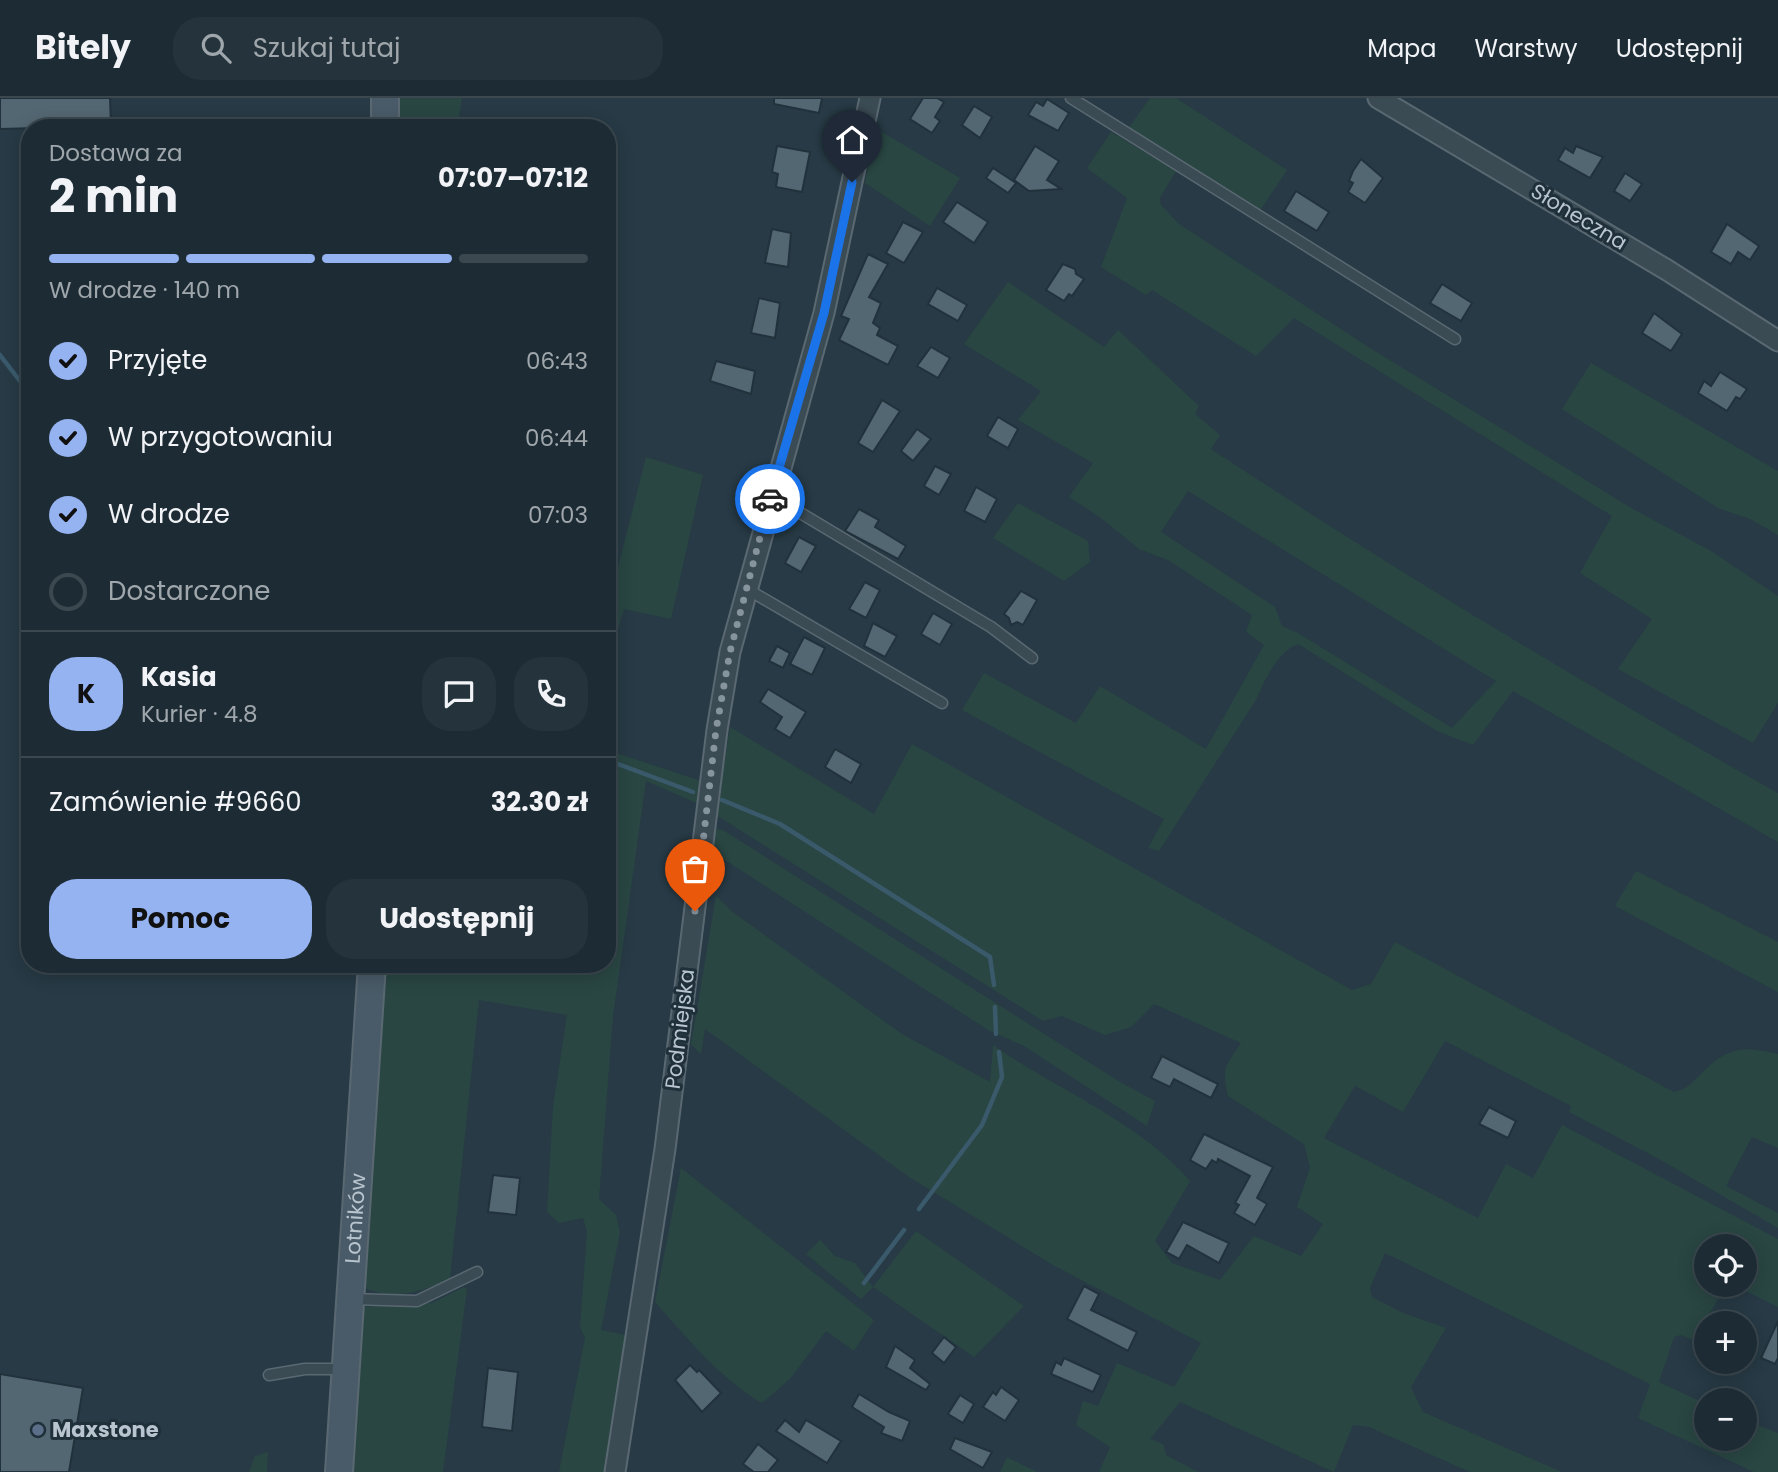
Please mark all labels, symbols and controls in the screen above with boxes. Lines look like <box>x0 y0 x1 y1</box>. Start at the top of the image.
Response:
search box <box>173 17 663 80</box>
text: Bitely <box>35 24 131 71</box>
icon: search <box>197 29 235 67</box>
text: Szukaj tutaj <box>253 30 401 66</box>
text: Mapa <box>1367 32 1437 65</box>
text: Warstwy <box>1475 32 1578 65</box>
text: Udostępnij <box>1616 32 1743 65</box>
pin <box>822 110 882 182</box>
icon: home <box>833 121 871 159</box>
text: Dostawa za <box>49 137 182 169</box>
text: 07:07–07:12 <box>438 160 588 196</box>
text: 2 min <box>49 164 178 228</box>
street label: Słoneczna <box>1526 176 1633 257</box>
text: W drodze · 140 m <box>49 274 240 306</box>
icon: check <box>49 342 87 380</box>
text: Przyjęte <box>108 342 207 378</box>
text: 06:43 <box>526 345 588 377</box>
icon: check <box>49 419 87 457</box>
text: W przygotowaniu <box>108 419 333 455</box>
text: 06:44 <box>525 422 588 454</box>
courier <box>735 464 805 534</box>
icon: car <box>751 480 789 518</box>
icon: check <box>49 496 87 534</box>
text: W drodze <box>108 496 230 532</box>
text: 07:03 <box>528 499 588 531</box>
text: Dostarczone <box>108 573 270 609</box>
button: chat <box>422 657 496 731</box>
button: phone <box>514 657 588 731</box>
text: Kasia <box>141 659 217 695</box>
text: K <box>77 676 95 712</box>
text: Kurier · 4.8 <box>141 698 258 730</box>
text: Zamówienie #9660 <box>49 784 302 820</box>
text: 32.30 zł <box>491 784 588 820</box>
pin <box>665 839 725 911</box>
icon: bag <box>676 850 714 888</box>
button: Pomoc <box>49 879 312 959</box>
button: Udostępnij <box>326 879 588 959</box>
street label: Podmiejska <box>658 967 701 1091</box>
street label: Lotników <box>338 1172 372 1265</box>
map controls <box>1694 1234 1757 1451</box>
button: locate <box>1694 1234 1757 1297</box>
button: + <box>1694 1311 1757 1374</box>
button: − <box>1694 1388 1757 1451</box>
place label: Maxstone <box>52 1415 159 1444</box>
marker: Maxstone <box>30 1422 46 1438</box>

